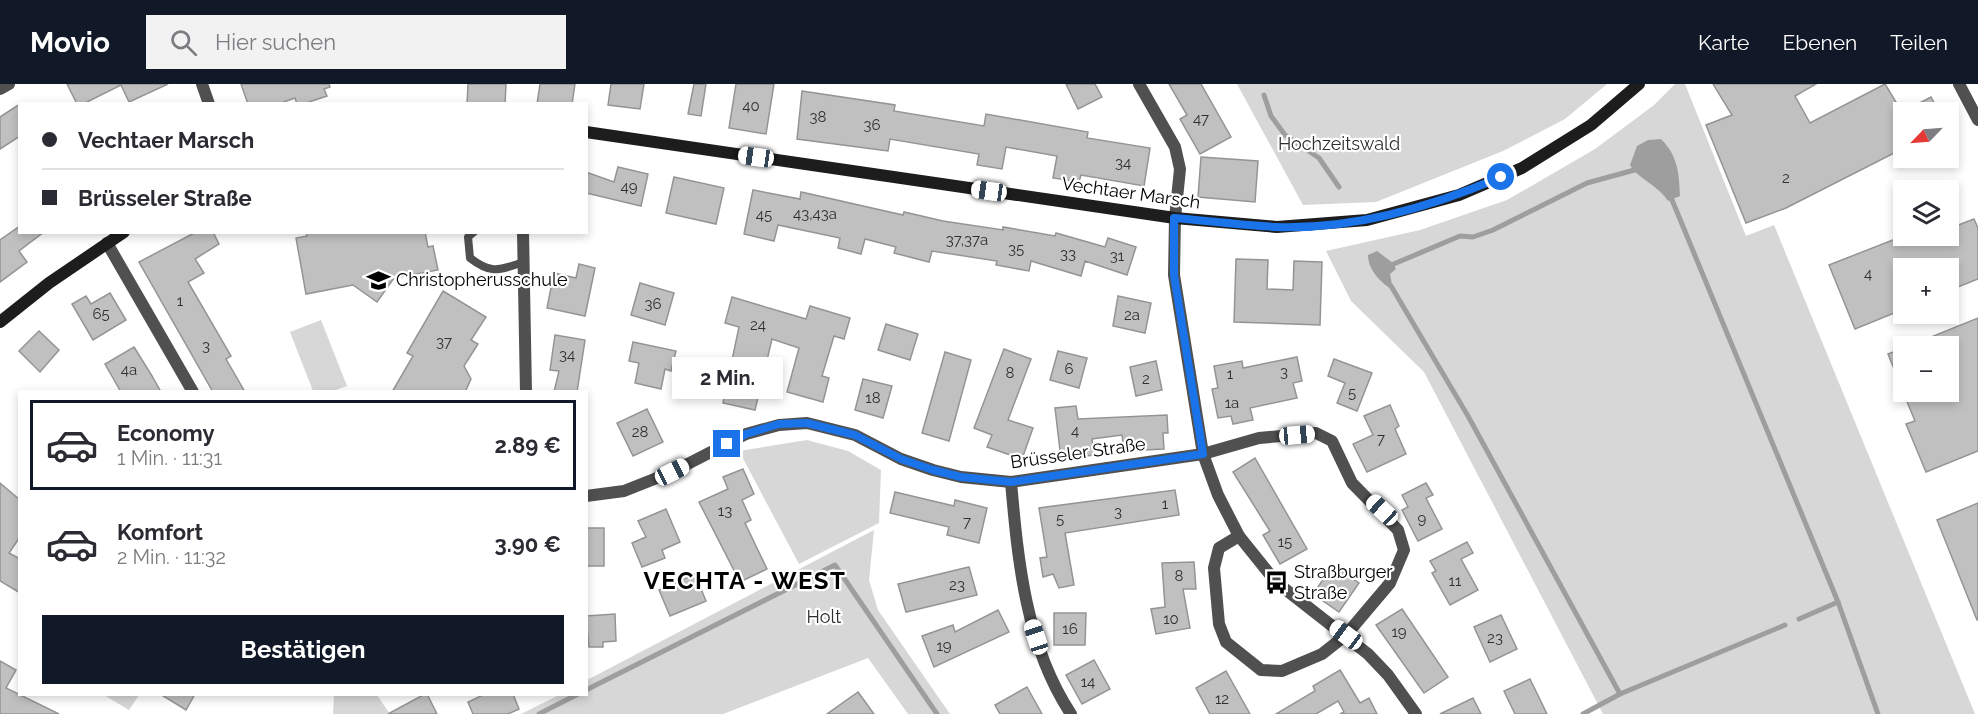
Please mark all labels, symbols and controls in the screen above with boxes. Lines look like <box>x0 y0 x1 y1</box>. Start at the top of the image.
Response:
search box <box>146 15 566 69</box>
text: Movio <box>30 26 110 59</box>
icon: search <box>167 26 200 59</box>
text: Hier suchen <box>215 29 336 55</box>
text: Karte <box>1698 30 1749 55</box>
text: Ebenen <box>1782 30 1857 55</box>
text: Teilen <box>1890 30 1948 55</box>
house number: 40 <box>742 97 760 115</box>
north arrow <box>1893 102 1959 168</box>
map controls <box>1893 102 1959 402</box>
house number: 38 <box>810 108 827 126</box>
house number: 47 <box>1193 110 1209 128</box>
house number: 36 <box>863 116 881 134</box>
text: Vechtaer Marsch <box>78 127 254 153</box>
park label: Hochzeitswald <box>1278 133 1400 154</box>
car <box>737 146 775 168</box>
house number: 34 <box>1115 154 1131 172</box>
route start <box>1487 163 1514 190</box>
house number: 2 <box>1782 169 1790 187</box>
street label: Vechtaer Marsch <box>1060 172 1202 213</box>
house number: 49 <box>621 178 638 196</box>
car <box>970 180 1008 202</box>
button: layers <box>1893 180 1959 246</box>
text: Brüsseler Straße <box>78 185 252 211</box>
house number: 43,43a <box>793 205 837 223</box>
house number: 45 <box>756 206 772 224</box>
house number: 37,37a <box>946 231 988 249</box>
house number: 35 <box>1008 240 1024 258</box>
house number: 33 <box>1060 245 1076 263</box>
house number: 31 <box>1110 247 1125 265</box>
button: + <box>1893 258 1959 324</box>
house number: 4 <box>1864 265 1872 283</box>
school or university icon: Christopherusschule <box>365 267 391 293</box>
place label: Christopherusschule <box>396 269 568 290</box>
house number: 1 <box>177 292 184 310</box>
house number: 36 <box>644 295 662 313</box>
house number: 65 <box>92 305 110 323</box>
house number: 2a <box>1124 306 1140 324</box>
house number: 24 <box>750 316 766 334</box>
house number: 37 <box>436 333 452 351</box>
button: − <box>1893 336 1959 402</box>
house number: 3 <box>202 337 210 355</box>
house number: 34 <box>559 346 575 364</box>
callout: 2 Min. <box>672 357 783 399</box>
house number: 6 <box>1064 360 1074 378</box>
house number: 4a <box>121 361 137 379</box>
house number: 3 <box>1280 363 1288 381</box>
house number: 8 <box>1006 364 1015 382</box>
house number: 1 <box>1227 365 1234 383</box>
text: 2 Min. <box>700 366 755 390</box>
house number: 2 <box>1142 370 1150 388</box>
house number: 5 <box>1348 384 1356 402</box>
house number: 18 <box>865 389 881 407</box>
house number: 1a <box>1225 394 1239 412</box>
icon: car <box>45 418 99 472</box>
text: Economy <box>117 420 215 446</box>
house number: 4 <box>1071 422 1079 440</box>
house number: 28 <box>632 423 648 441</box>
car <box>1278 424 1316 446</box>
route end <box>713 430 740 457</box>
house number: 7 <box>1377 430 1385 448</box>
text: 2.89 € <box>495 432 561 458</box>
street label: Brüsseler Straße <box>1009 433 1147 472</box>
text: 1 Min. · 11:31 <box>117 446 222 470</box>
car <box>652 456 692 488</box>
car <box>1363 491 1401 529</box>
house number: 1 <box>1162 495 1169 513</box>
house number: 13 <box>718 502 732 520</box>
house number: 3 <box>1114 503 1122 521</box>
house number: 5 <box>1056 510 1064 528</box>
house number: 9 <box>1418 510 1427 528</box>
house number: 7 <box>963 513 971 531</box>
icon: car <box>45 517 99 571</box>
text: Komfort <box>117 519 203 545</box>
text: 3.90 € <box>494 531 561 557</box>
house number: 15 <box>1278 533 1292 551</box>
text: 2 Min. · 11:32 <box>117 545 226 569</box>
place label: Straßburger Straße <box>1294 561 1393 603</box>
district label: VECHTA - WEST <box>644 566 846 595</box>
house number: 8 <box>1175 567 1184 585</box>
bus stop icon: Straßburger Straße <box>1263 569 1289 595</box>
house number: 11 <box>1449 572 1462 590</box>
house number: 23 <box>949 576 965 594</box>
park label: Holt <box>807 606 841 627</box>
house number: 10 <box>1163 610 1179 628</box>
button: Bestätigen <box>42 615 564 684</box>
car <box>1022 617 1050 657</box>
car <box>1326 617 1366 653</box>
house number: 16 <box>1062 620 1078 638</box>
house number: 19 <box>1391 623 1407 641</box>
house number: 23 <box>1487 629 1503 647</box>
house number: 19 <box>936 637 952 655</box>
house number: 14 <box>1081 673 1095 691</box>
house number: 12 <box>1215 690 1229 708</box>

